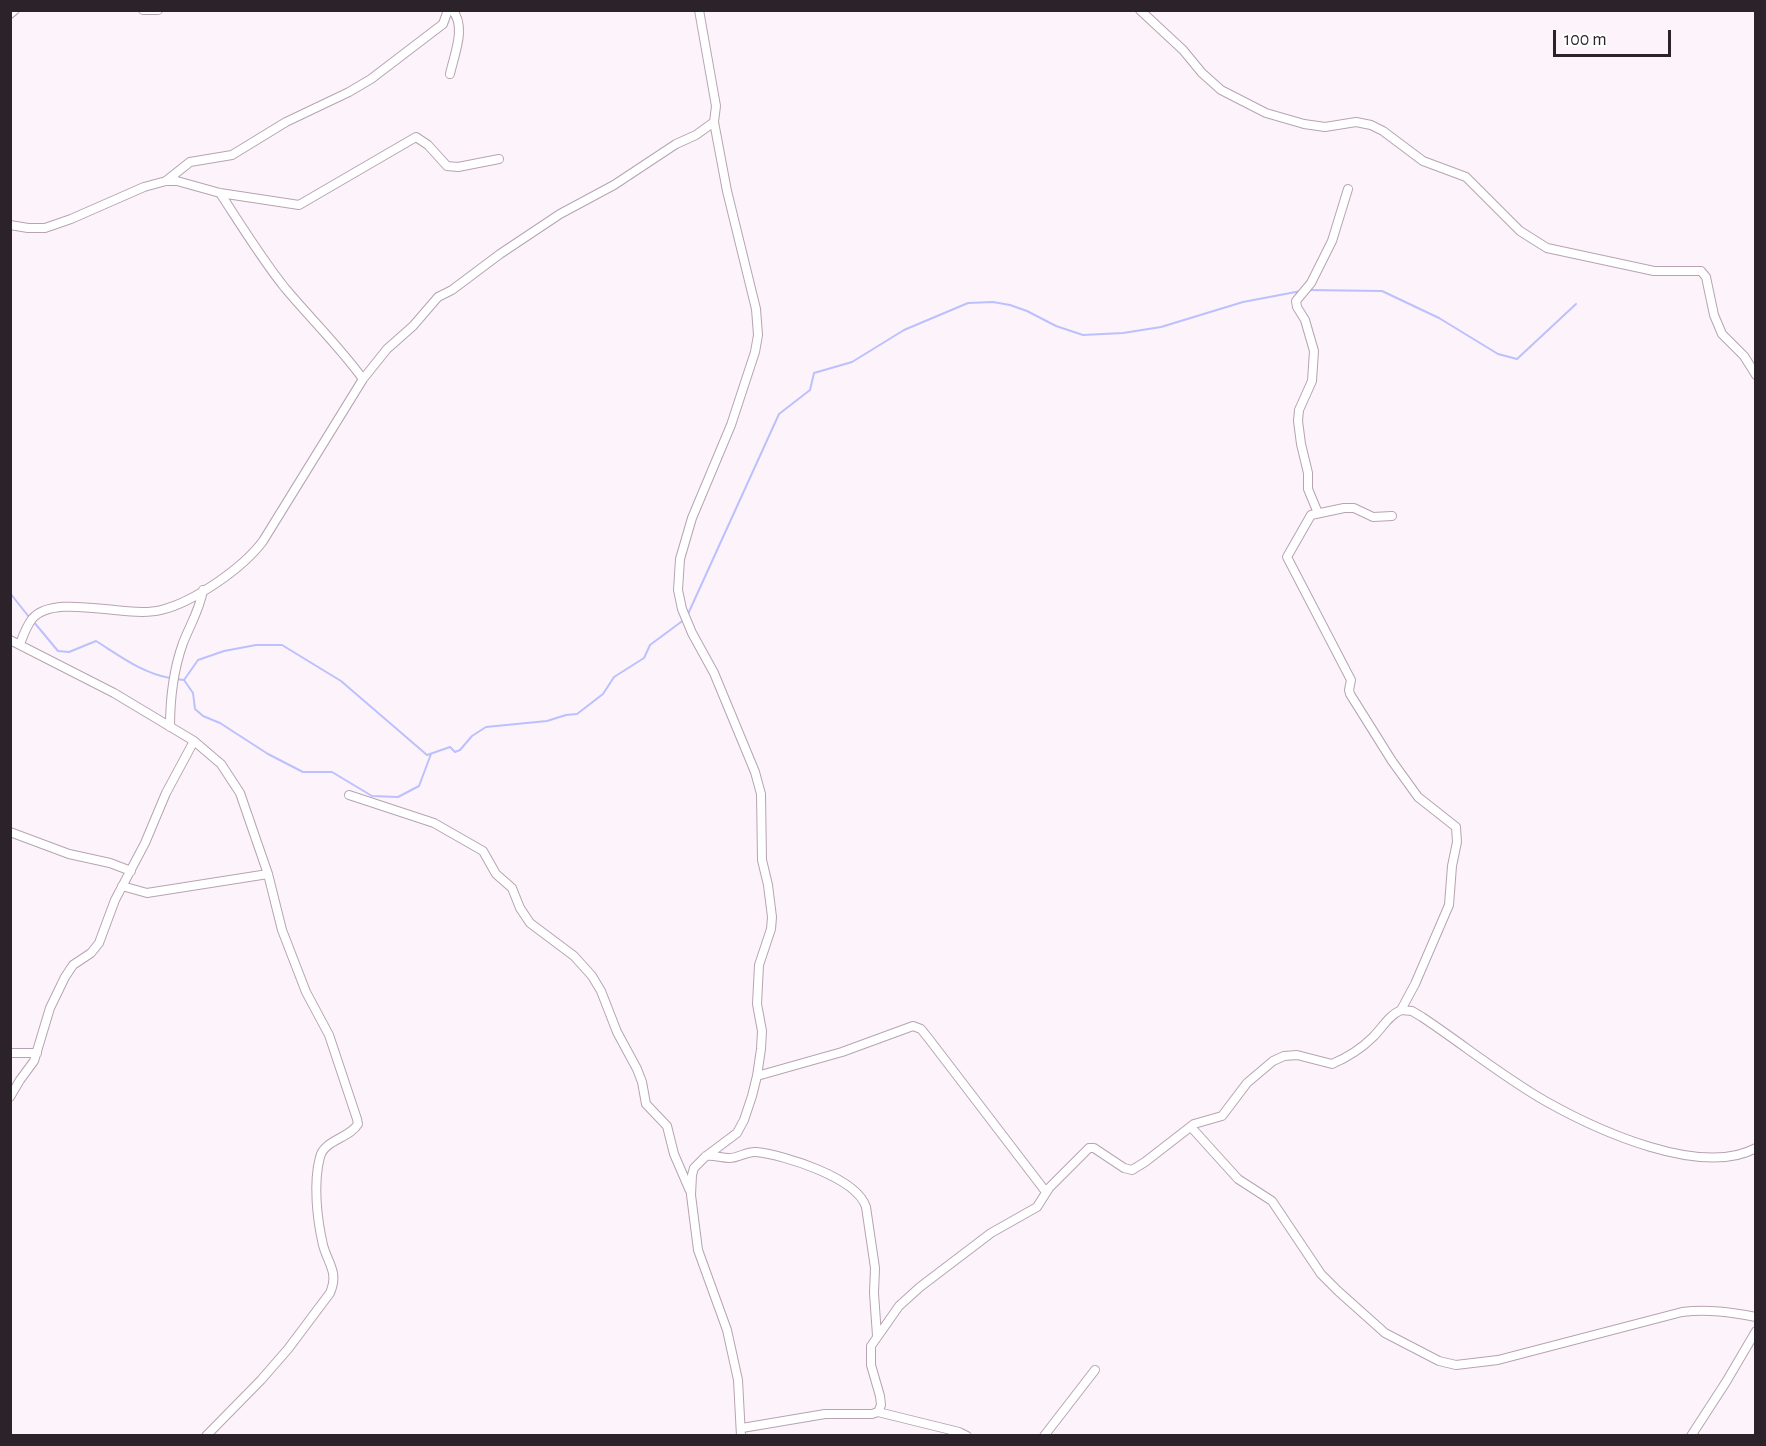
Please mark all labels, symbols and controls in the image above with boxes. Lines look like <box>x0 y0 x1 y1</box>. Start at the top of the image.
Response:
scale bar <box>1556 18 1674 56</box>
text: 100 m <box>1564 31 1607 49</box>

